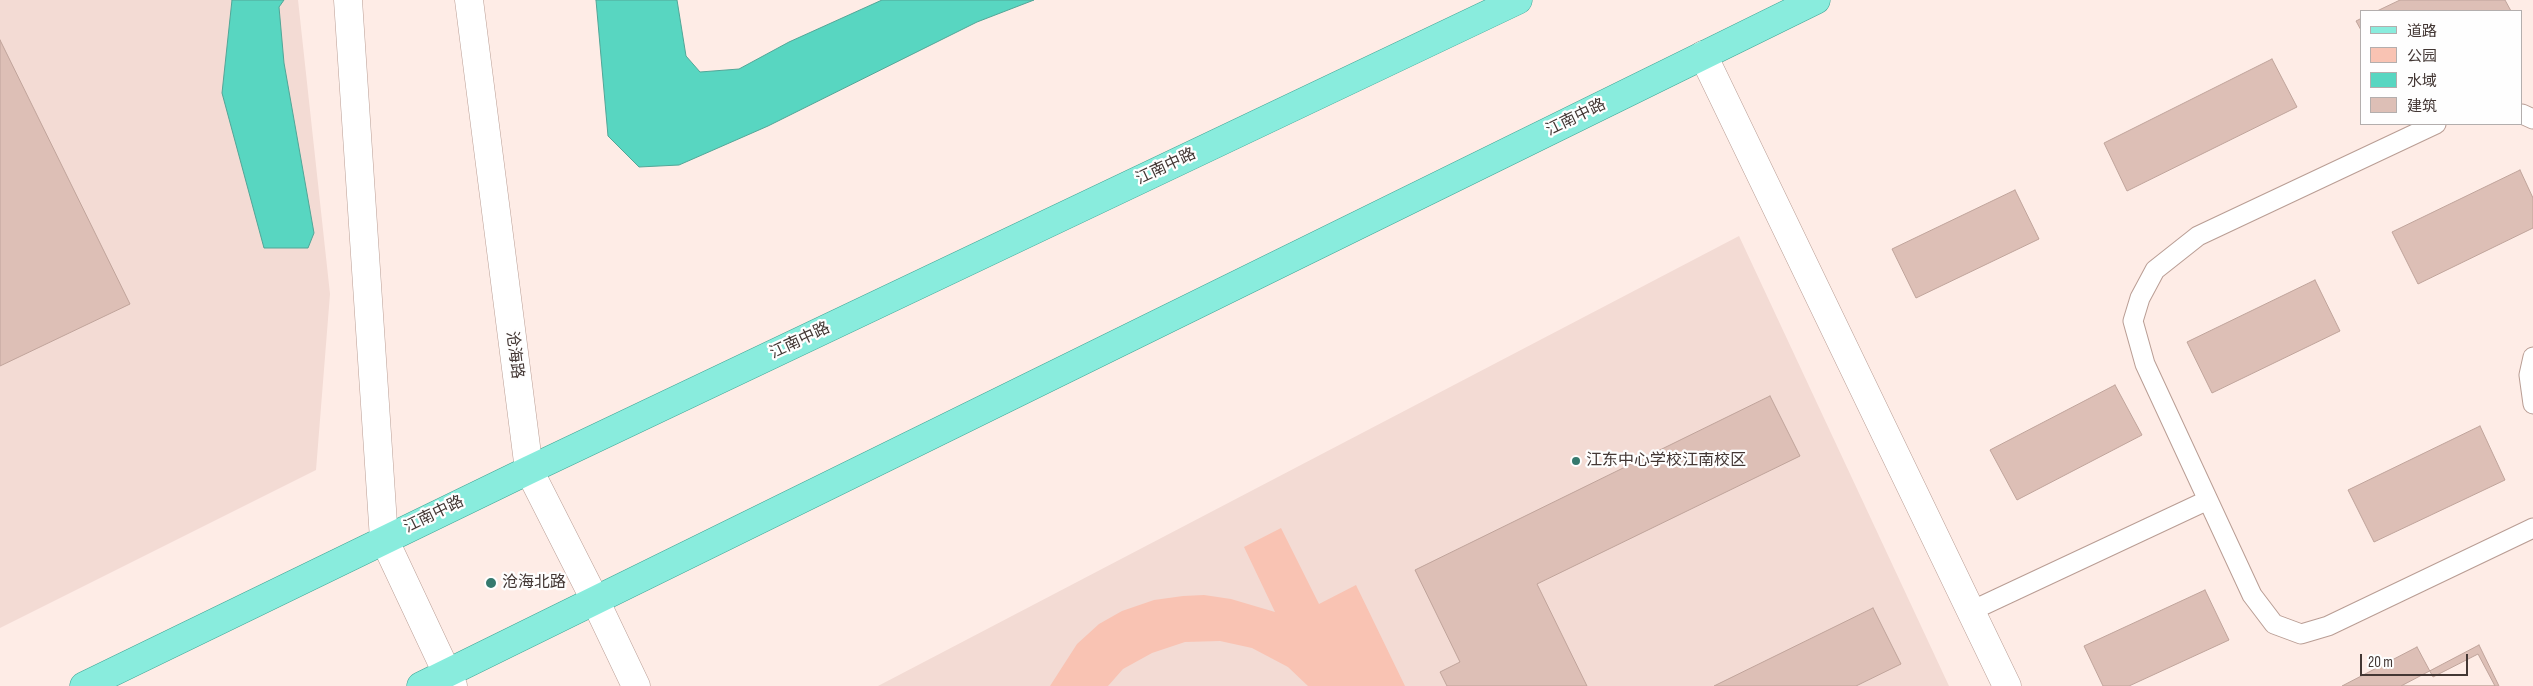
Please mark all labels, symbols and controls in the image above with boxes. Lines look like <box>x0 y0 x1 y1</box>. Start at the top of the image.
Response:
legend <box>2360 10 2523 125</box>
text: 道路 <box>2407 22 2437 41</box>
text: 公园 <box>2407 47 2437 66</box>
text: 水域 <box>2407 72 2437 91</box>
street label: 江南中路 <box>1543 95 1609 141</box>
text: 建筑 <box>2407 97 2437 116</box>
street label: 江南中路 <box>1133 145 1199 189</box>
street label: 江南中路 <box>767 319 833 363</box>
street label: 沧海路 <box>502 330 526 380</box>
place label: 江东中心学校江南校区 <box>1586 451 1746 471</box>
marker: 江东中心学校江南校区 <box>1570 455 1582 467</box>
street label: 江南中路 <box>401 492 467 538</box>
place label: 沧海北路 <box>502 573 566 593</box>
marker: 沧海北路 <box>484 576 498 590</box>
scale bar <box>2363 644 2470 676</box>
text: 20 m <box>2368 653 2393 672</box>

